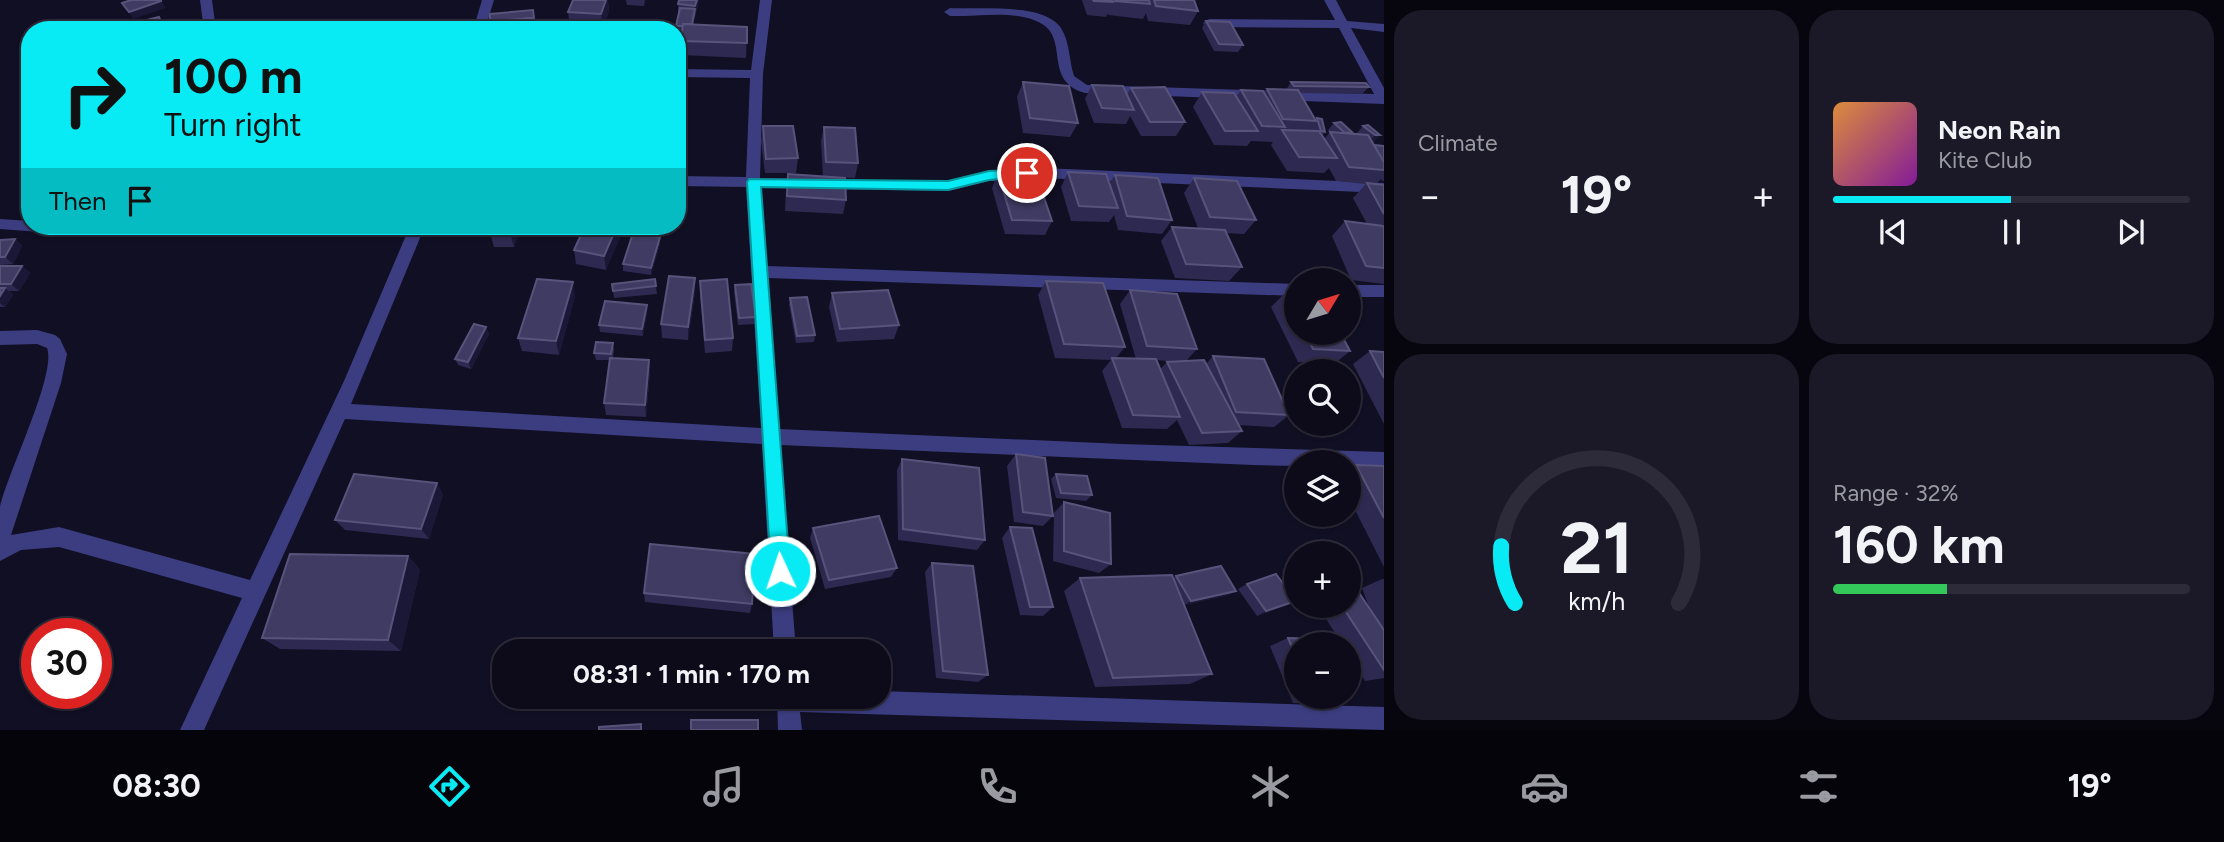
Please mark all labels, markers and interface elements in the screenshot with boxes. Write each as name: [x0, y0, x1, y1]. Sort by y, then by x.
text: 100 m: [164, 46, 303, 105]
icon: right: [49, 49, 140, 140]
text: Turn right: [164, 106, 302, 144]
text: Neon Rain: [1938, 114, 2061, 146]
text: Climate: [1418, 129, 1497, 157]
pin: [997, 143, 1057, 203]
text: Kite Club: [1938, 146, 2032, 174]
icon: arrive: [1008, 154, 1046, 192]
text: 19°: [1561, 164, 1632, 226]
text: −: [1418, 173, 1442, 219]
text: +: [1751, 173, 1775, 219]
icon: arrive: [121, 182, 159, 220]
text: Then: [49, 185, 107, 217]
icon: previous: [1874, 213, 1912, 251]
icon: pause: [1993, 213, 2031, 251]
icon: next: [2112, 213, 2150, 251]
north arrow: [1284, 268, 1362, 345]
map controls: [1284, 268, 1361, 709]
button: search: [1284, 359, 1361, 436]
button: layers: [1284, 450, 1361, 527]
text: Range · 32%: [1833, 479, 1959, 507]
text: 21: [1560, 504, 1633, 591]
text: 160 km: [1833, 514, 2005, 576]
position arrow: [743, 534, 817, 608]
button: +: [1284, 541, 1361, 618]
text: km/h: [1568, 586, 1625, 616]
speed limit sign: 30: [21, 618, 112, 709]
button: −: [1284, 632, 1361, 709]
text: 08:31 · 1 min · 170 m: [573, 658, 810, 690]
icon: directions: [425, 762, 474, 811]
icon: music: [699, 762, 748, 811]
icon: phone: [973, 762, 1022, 811]
icon: climate: [1246, 762, 1295, 811]
icon: car: [1520, 762, 1569, 811]
icon: filters: [1794, 762, 1843, 811]
text: 08:30: [112, 767, 201, 805]
text: 19°: [2067, 767, 2112, 805]

